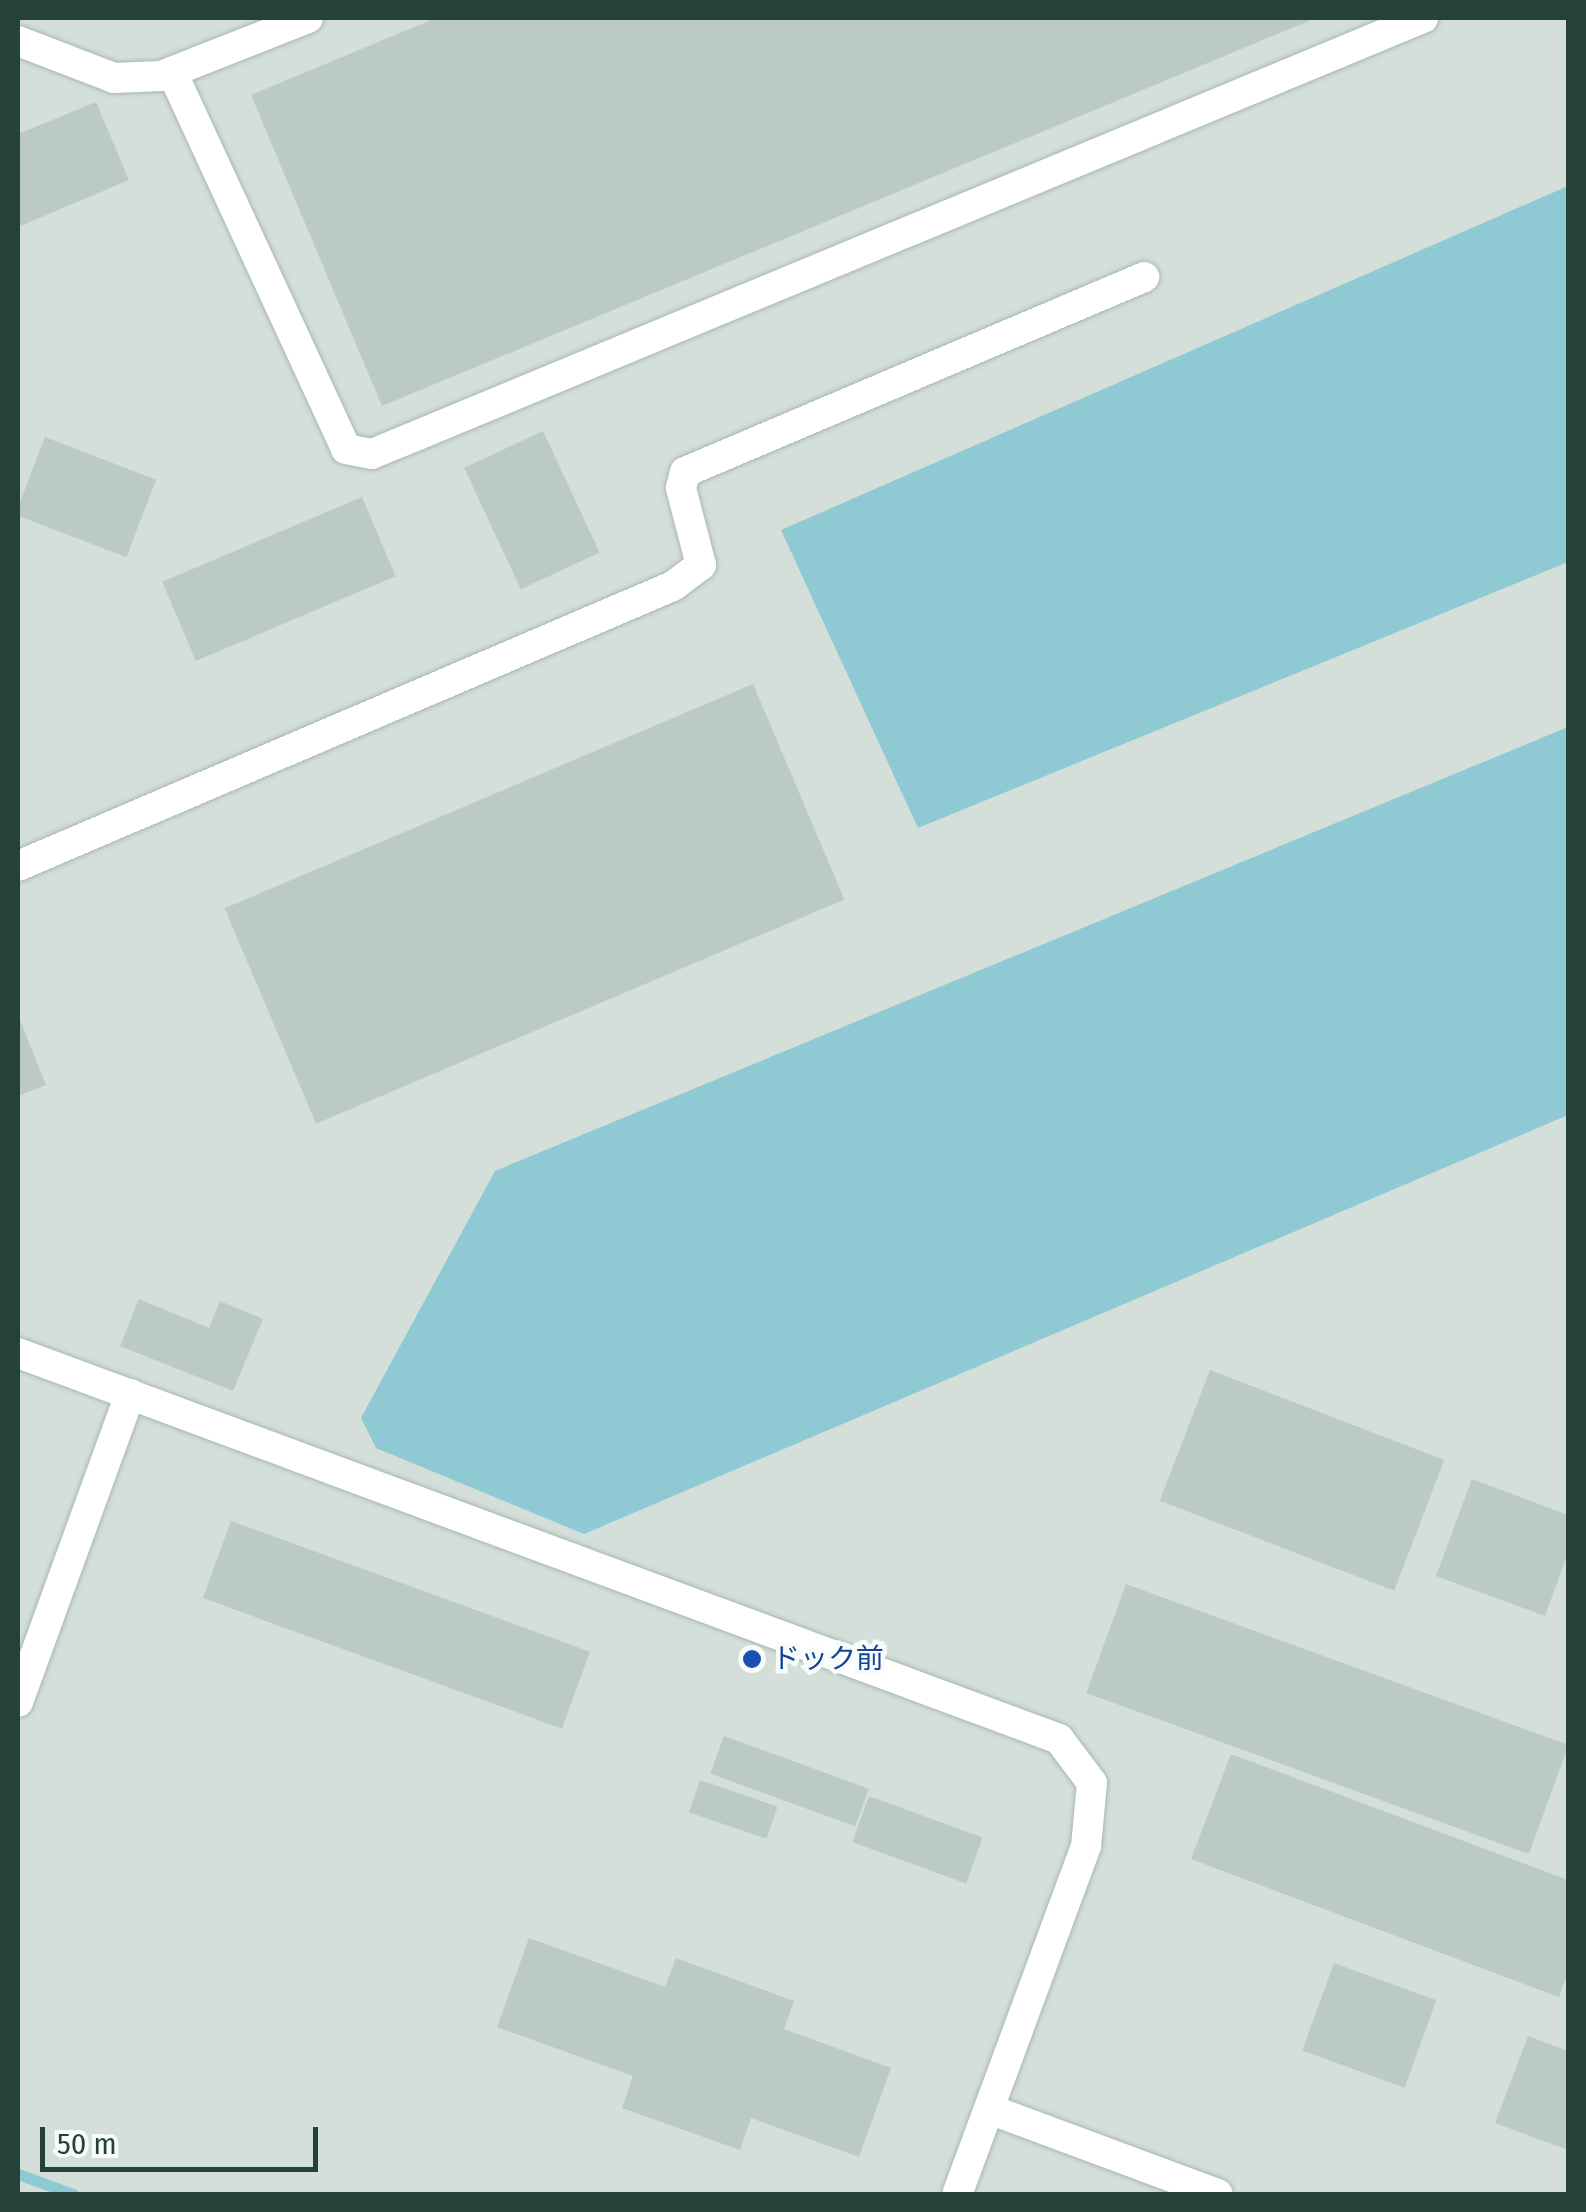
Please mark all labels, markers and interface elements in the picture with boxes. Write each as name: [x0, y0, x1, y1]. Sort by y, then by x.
place label: ドック前: [772, 1642, 884, 1676]
marker: ドック前: [741, 1648, 763, 1670]
scale bar: [45, 2107, 322, 2169]
text: 50 m: [57, 2126, 117, 2162]

